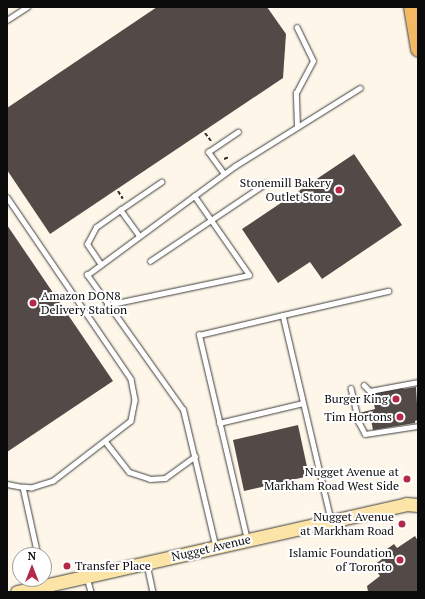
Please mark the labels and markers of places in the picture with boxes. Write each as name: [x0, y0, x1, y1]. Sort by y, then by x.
place label: Stonemill Bakery Outlet Store: [240, 176, 331, 204]
marker: Stonemill Bakery Outlet Store: [334, 185, 344, 195]
place label: Amazon DON8 Delivery Station: [41, 289, 127, 317]
marker: Amazon DON8 Delivery Station: [28, 298, 38, 308]
place label: Burger King: [324, 392, 388, 406]
marker: Burger King: [391, 394, 401, 404]
place label: Tim Hortons: [324, 410, 392, 424]
marker: Tim Hortons: [395, 412, 405, 422]
place label: Nugget Avenue at Markham Road West Side: [264, 465, 399, 493]
marker: Nugget Avenue at Markham Road West Side: [402, 474, 412, 484]
place label: Nugget Avenue at Markham Road: [300, 510, 394, 538]
marker: Nugget Avenue at Markham Road: [397, 519, 407, 529]
place label: Islamic Foundation of Toronto: [289, 546, 392, 574]
marker: Islamic Foundation of Toronto: [395, 555, 405, 565]
place label: Transfer Place: [75, 559, 151, 573]
marker: Transfer Place: [62, 561, 72, 571]

